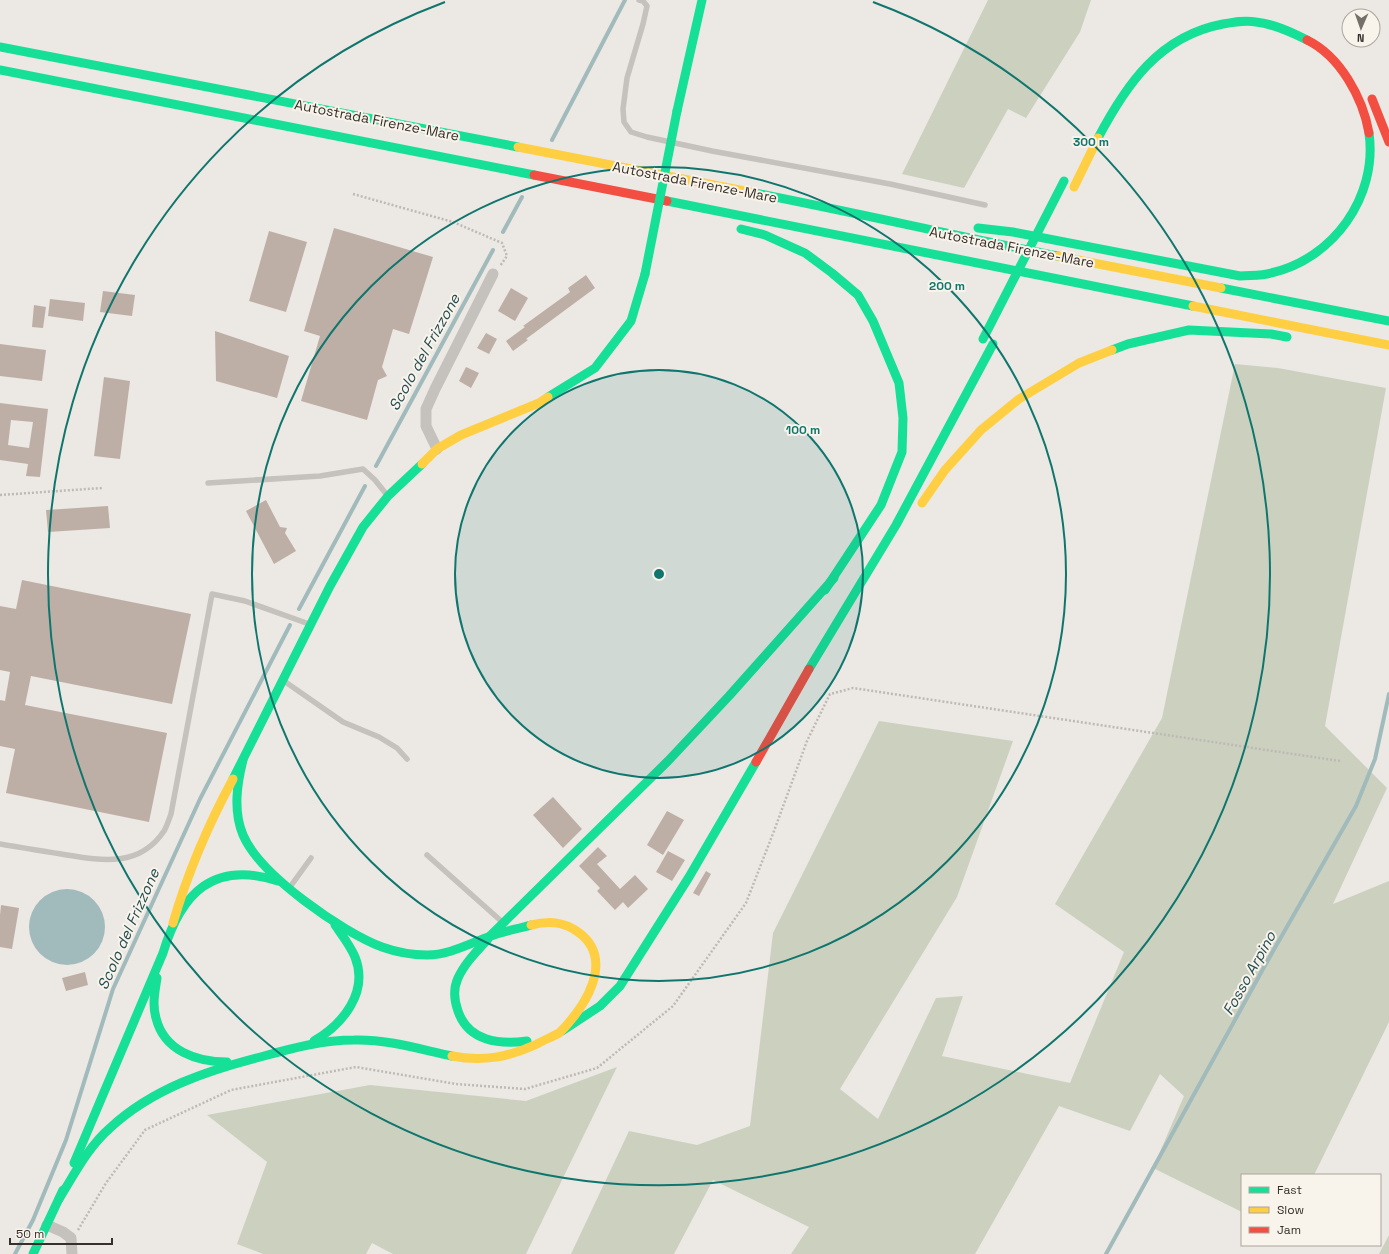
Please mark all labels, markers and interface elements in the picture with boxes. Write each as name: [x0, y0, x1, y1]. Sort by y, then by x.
north arrow: [1341, 8, 1381, 48]
text: N: [1357, 31, 1365, 45]
street label: Autostrada Firenze-Mare: [293, 95, 461, 145]
text: 300 m: [1073, 134, 1109, 150]
street label: Autostrada Firenze-Mare: [611, 157, 779, 207]
street label: Autostrada Firenze-Mare: [928, 222, 1096, 272]
text: 200 m: [929, 278, 965, 294]
water label: Scolo del Frizzone: [384, 289, 464, 414]
text: 100 m: [786, 422, 820, 438]
centre of rings: [652, 567, 666, 581]
water label: Scolo del Frizzone: [93, 865, 164, 992]
water label: Fosso Arpino: [1218, 927, 1280, 1018]
legend: [1241, 1174, 1381, 1246]
text: Fast: [1277, 1182, 1302, 1198]
text: Slow: [1277, 1202, 1304, 1218]
scale bar: [10, 1220, 112, 1246]
text: Jam: [1277, 1222, 1301, 1238]
text: 50 m: [16, 1226, 44, 1242]

